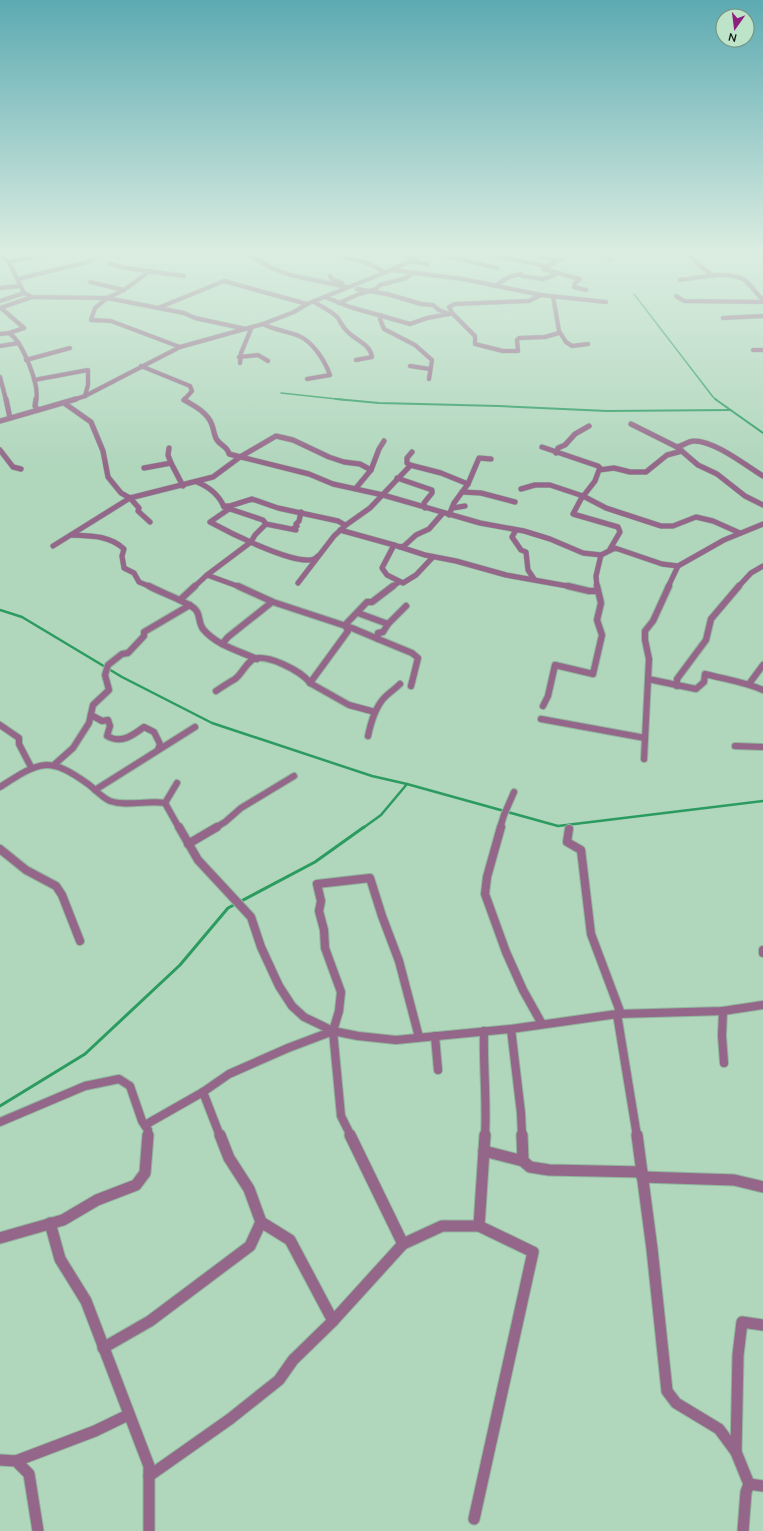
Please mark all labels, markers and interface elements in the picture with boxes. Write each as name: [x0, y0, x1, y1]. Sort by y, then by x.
north arrow: [715, 8, 755, 48]
text: N: [727, 30, 738, 46]

